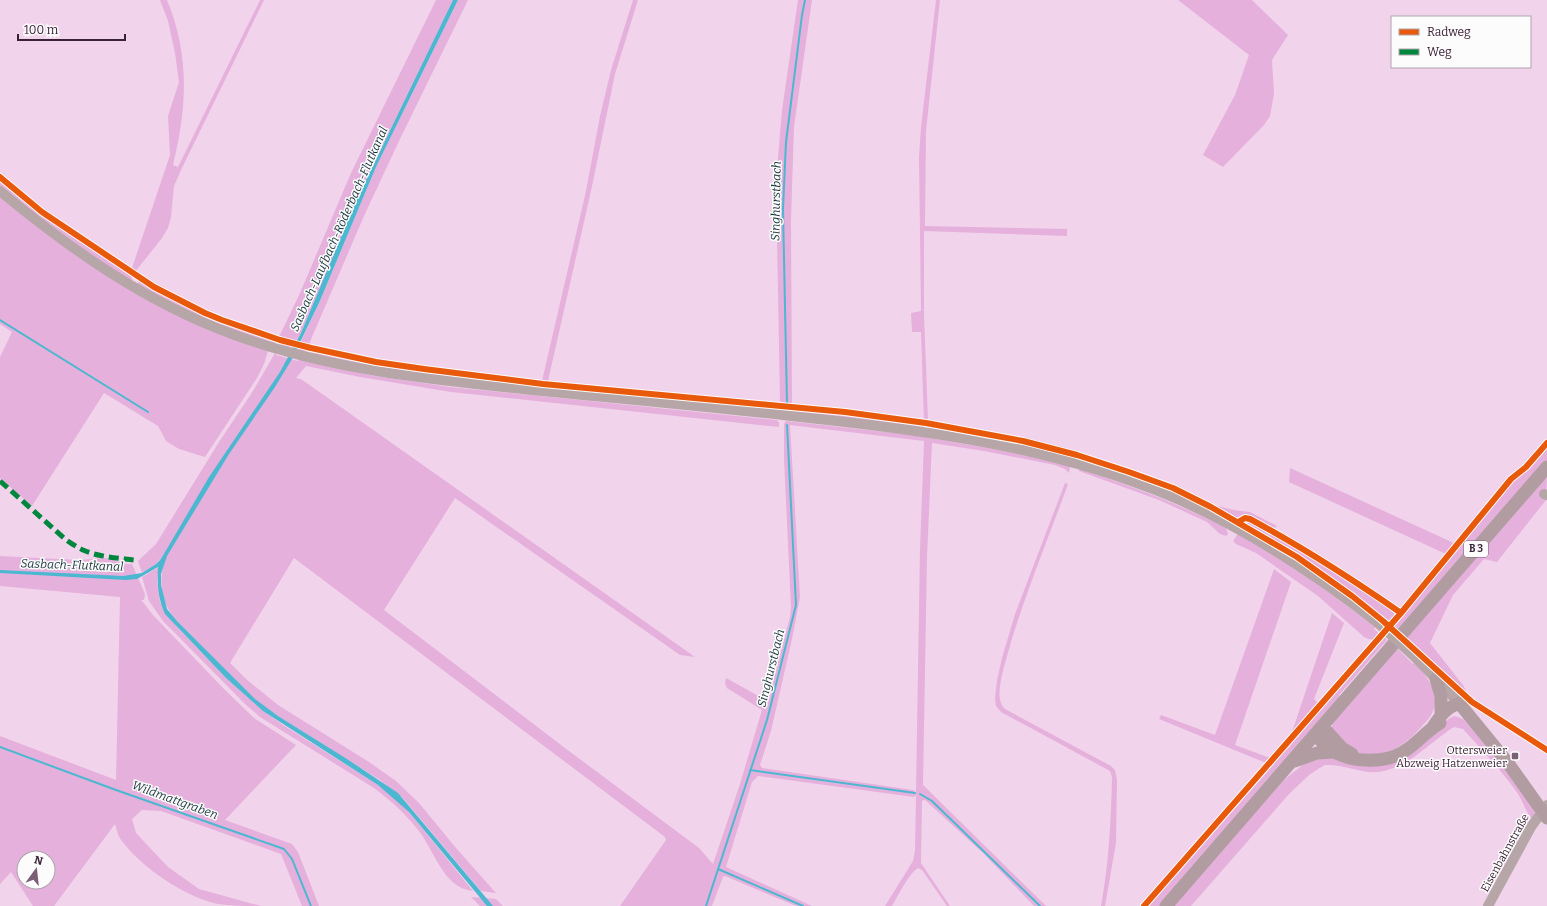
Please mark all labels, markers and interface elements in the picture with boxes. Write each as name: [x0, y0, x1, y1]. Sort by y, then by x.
scale bar: [18, 16, 125, 42]
legend: [1391, 16, 1531, 68]
text: 100 m: [24, 23, 59, 37]
text: Radweg: [1427, 25, 1471, 39]
text: Weg: [1427, 45, 1452, 59]
water label: Sasbach-Laufbach-Röderbach-Flutkanal: [287, 124, 391, 334]
water label: Singhurstbach: [768, 161, 784, 241]
road number: B 3: [1464, 541, 1488, 557]
water label: Sasbach-Flutkanal: [20, 556, 124, 574]
water label: Singhurstbach: [755, 628, 787, 708]
place label: Ottersweier Abzweig Hatzenweier: [1396, 744, 1507, 770]
marker: Ottersweier Abzweig Hatzenweier: [1510, 751, 1520, 761]
water label: Wildmattgraben: [130, 778, 220, 822]
street label: Eisenbahnstraße: [1478, 812, 1532, 894]
north arrow: [16, 850, 56, 890]
text: N: [33, 853, 45, 868]

